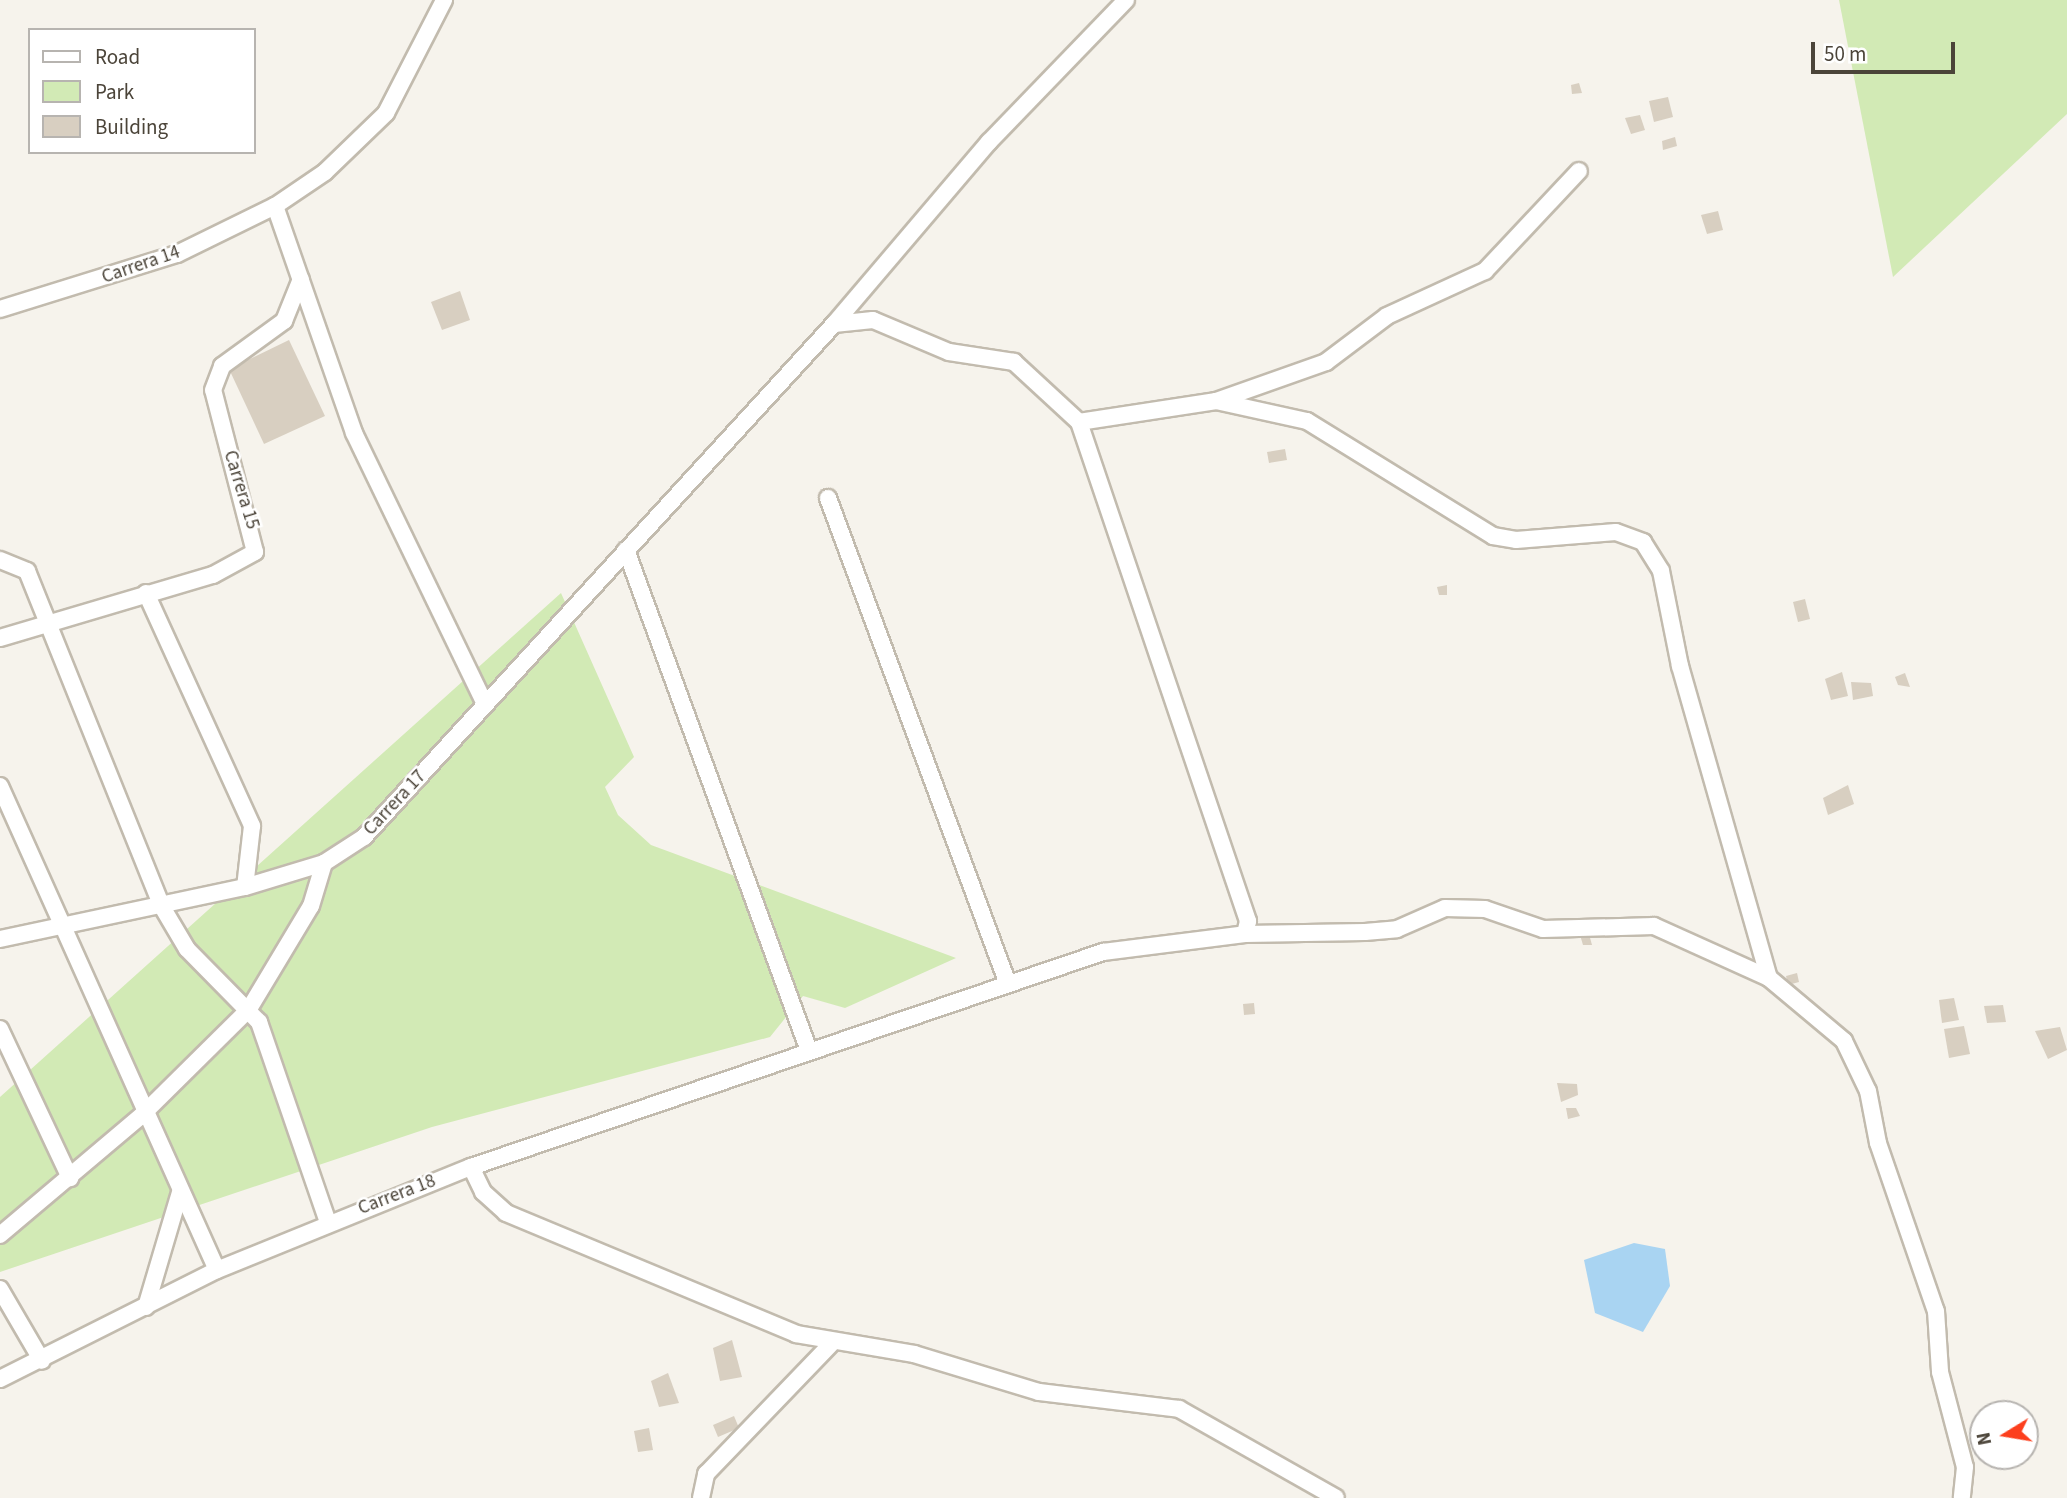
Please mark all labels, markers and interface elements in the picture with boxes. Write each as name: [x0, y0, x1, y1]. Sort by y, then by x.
legend: [28, 28, 256, 154]
scale bar: [1815, 28, 1958, 72]
text: 50 m: [1824, 39, 1866, 69]
text: Road: [95, 42, 140, 72]
text: Park: [95, 77, 134, 107]
text: Building: [95, 112, 168, 142]
street label: Carrera 14: [99, 241, 183, 289]
street label: Carrera 15: [218, 448, 264, 532]
street label: Carrera 17: [359, 766, 431, 840]
street label: Carrera 18: [355, 1170, 439, 1220]
north arrow: [1969, 1400, 2039, 1470]
text: N: [1970, 1430, 1999, 1448]

